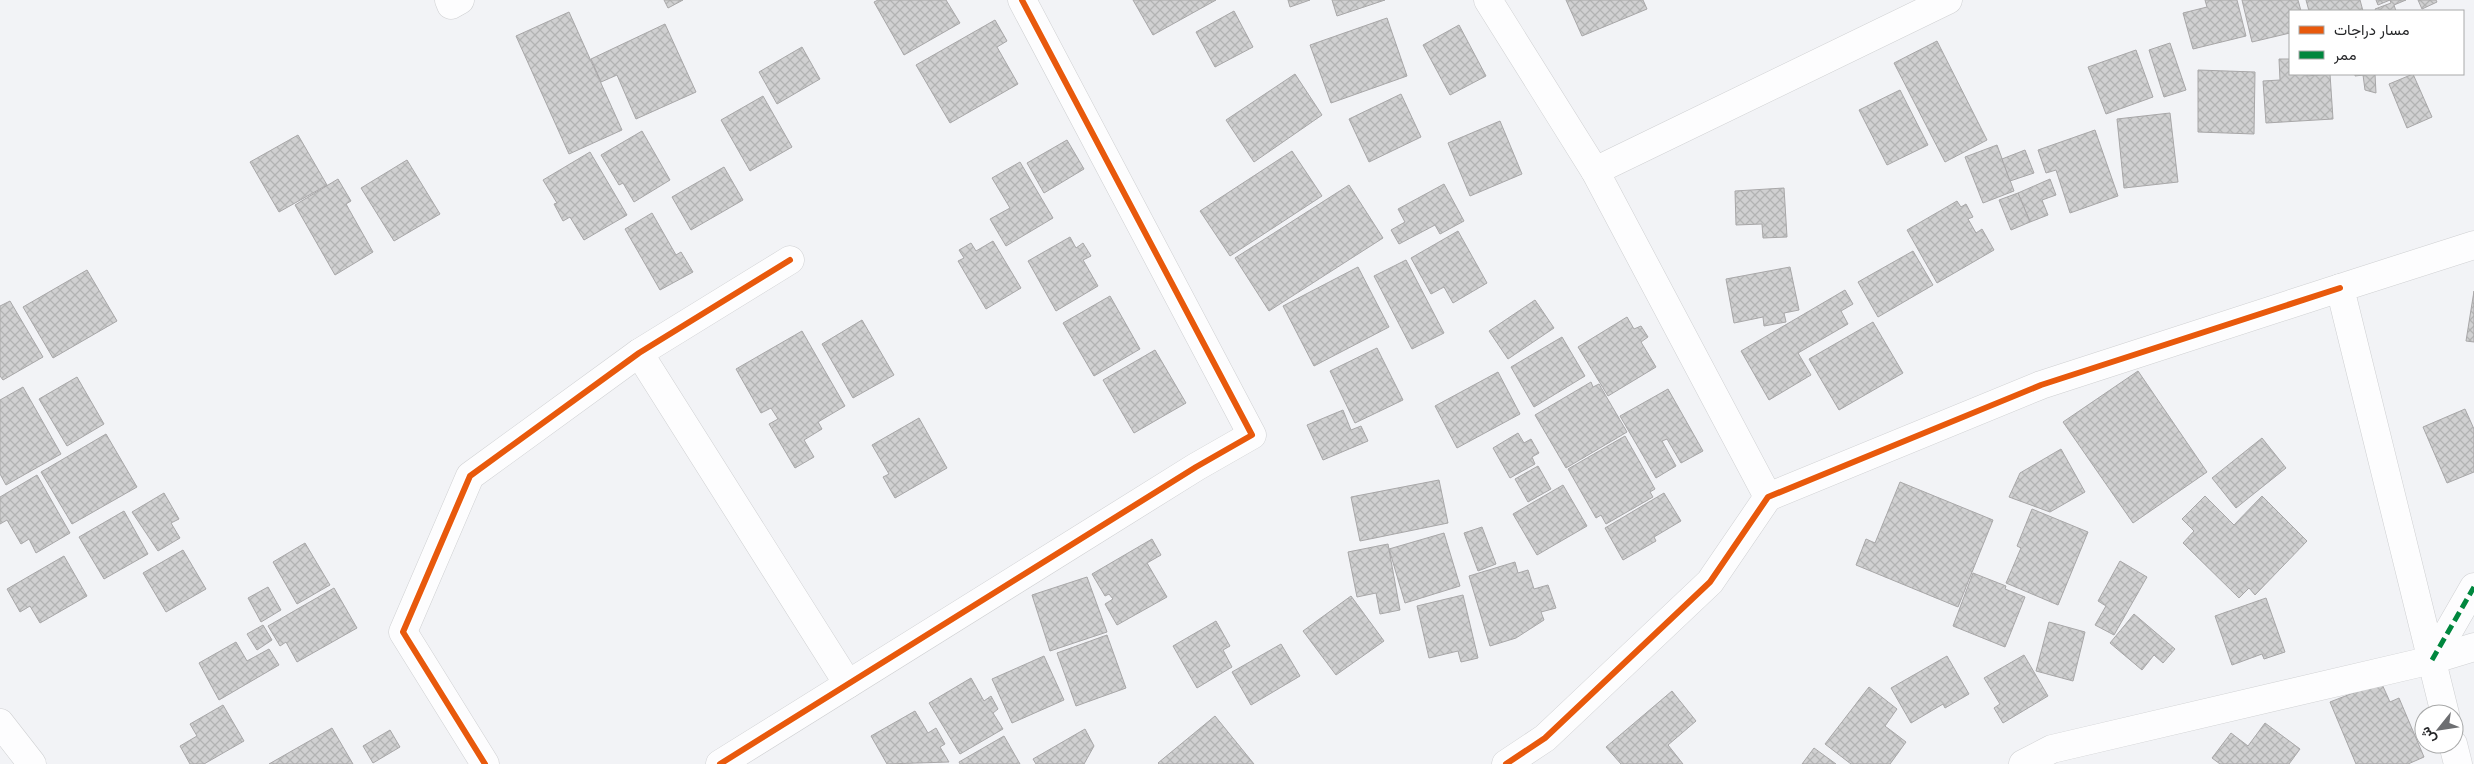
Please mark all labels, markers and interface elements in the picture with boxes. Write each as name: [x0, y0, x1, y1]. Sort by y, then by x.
legend: [2289, 10, 2464, 75]
text: مسار دراجات: [2334, 20, 2410, 39]
text: ممر: [2333, 45, 2356, 64]
north arrow: [2414, 704, 2464, 754]
text: ش: [2416, 724, 2440, 747]

